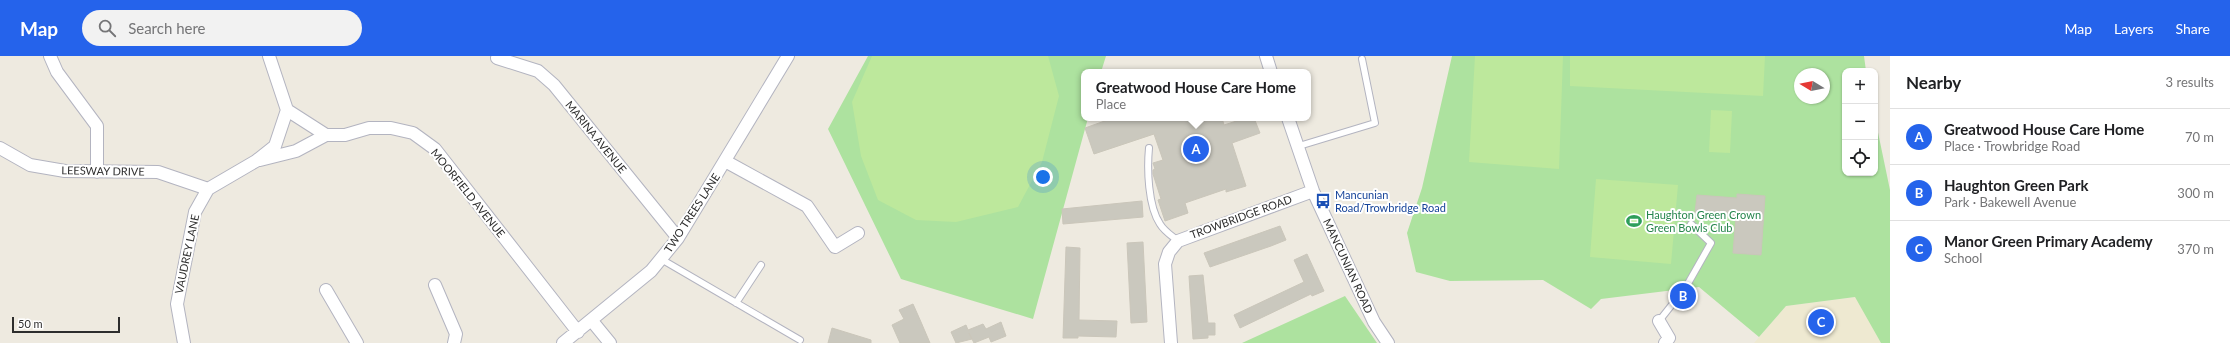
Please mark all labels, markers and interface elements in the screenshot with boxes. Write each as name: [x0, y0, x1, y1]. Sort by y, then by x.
search box: [82, 10, 362, 46]
text: Map: [20, 17, 58, 40]
icon: search: [96, 17, 118, 39]
text: Search here: [128, 19, 206, 37]
text: Map: [2064, 20, 2092, 37]
text: Layers: [2114, 20, 2154, 37]
text: Share: [2176, 20, 2210, 37]
north arrow: [1794, 68, 1830, 104]
map controls: [1842, 68, 1878, 176]
button: +: [1842, 68, 1878, 104]
popup: [1081, 69, 1311, 121]
text: Nearby: [1906, 72, 1961, 93]
text: 3 results: [2166, 74, 2214, 90]
text: Greatwood House Care Home: [1096, 78, 1296, 96]
text: Place: [1096, 96, 1126, 112]
street label: MARINA AVENUE: [563, 98, 629, 175]
button: −: [1842, 104, 1878, 140]
text: Greatwood House Care Home: [1944, 120, 2144, 138]
text: A: [1914, 129, 1924, 145]
text: 70 m: [2185, 129, 2214, 145]
pin: A: [1183, 134, 1209, 164]
text: Place · Trowbridge Road: [1944, 138, 2080, 154]
button: locate: [1842, 140, 1878, 176]
street label: MOORFIELD AVENUE: [429, 146, 508, 240]
street label: LEESWAY DRIVE: [61, 163, 145, 178]
your location: [1033, 167, 1053, 187]
street label: TWO TREES LANE: [661, 171, 722, 255]
text: Haughton Green Park: [1944, 176, 2089, 194]
text: B: [1915, 185, 1923, 201]
text: 300 m: [2177, 185, 2214, 201]
place label: Mancunian Road/Trowbridge Road: [1335, 188, 1446, 214]
street label: TROWBRIDGE ROAD: [1188, 192, 1293, 241]
bus stop icon: Mancunian Road/Trowbridge Road: [1314, 192, 1332, 210]
text: Park · Bakewell Avenue: [1944, 194, 2076, 210]
place label: Haughton Green Crown Green Bowls Club: [1646, 208, 1761, 234]
sports icon: Haughton Green Crown Green Bowls Club: [1625, 212, 1643, 230]
street label: VAUDREY LANE: [172, 213, 201, 295]
street label: MANCUNIAN ROAD: [1321, 216, 1376, 315]
text: Manor Green Primary Academy: [1944, 232, 2153, 250]
text: C: [1915, 241, 1923, 257]
text: 370 m: [2177, 241, 2214, 257]
text: School: [1944, 250, 1982, 266]
pin: B: [1670, 281, 1696, 311]
pin: C: [1808, 307, 1834, 337]
scale bar: [12, 315, 120, 334]
text: 50 m: [18, 317, 43, 330]

